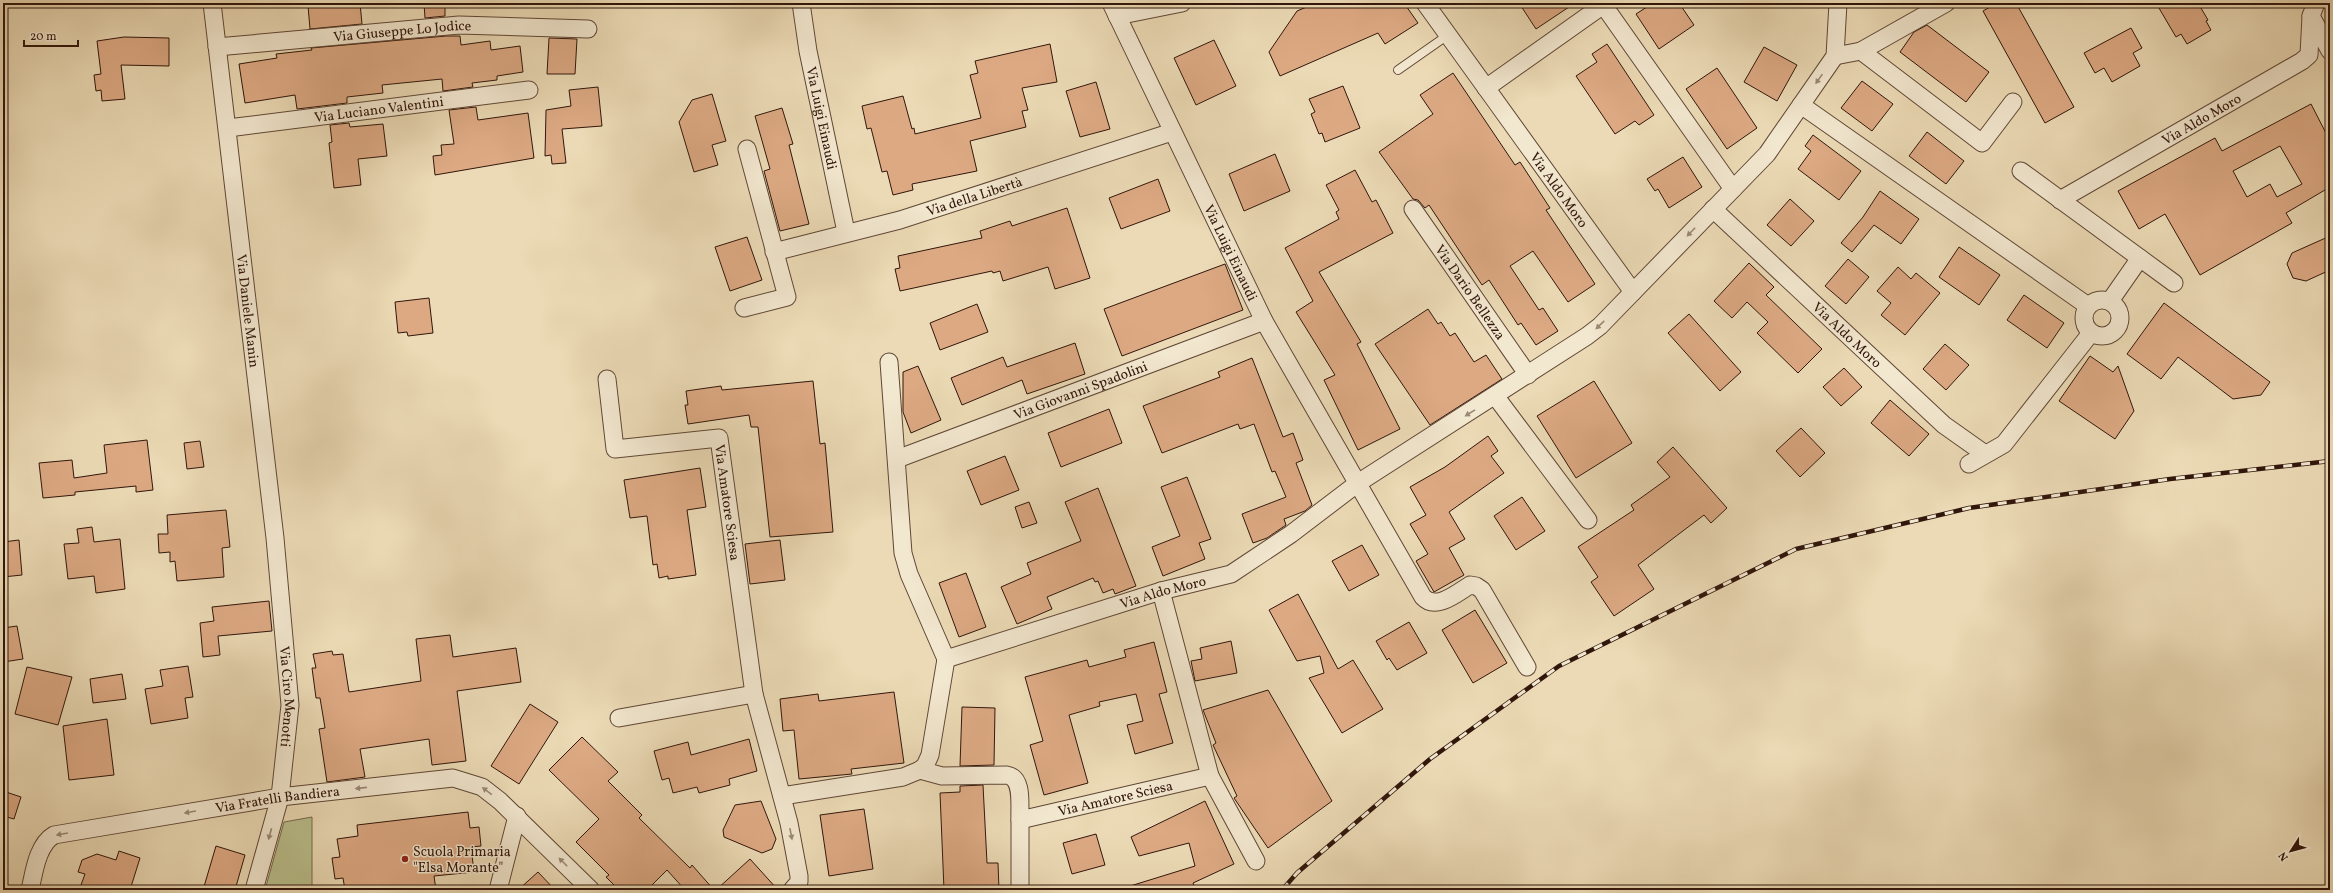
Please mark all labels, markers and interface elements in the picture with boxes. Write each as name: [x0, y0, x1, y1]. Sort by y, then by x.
street label: Via Giuseppe Lo Jodice: [332, 17, 472, 47]
scale bar: [24, 22, 78, 48]
text: 20 m: [30, 29, 57, 45]
street label: Via Luigi Einaudi: [801, 65, 841, 172]
one-way arrow: [1815, 74, 1823, 84]
street label: Via Aldo Moro: [2159, 90, 2245, 150]
street label: Via Luciano Valentini: [313, 93, 445, 128]
street label: Via Aldo Moro: [1525, 149, 1592, 232]
street label: Via della Libertà: [924, 173, 1025, 222]
street label: Via Luigi Einaudi: [1198, 202, 1261, 305]
one-way arrow: [1686, 227, 1696, 237]
street label: Via Dario Bellezza: [1430, 241, 1509, 344]
street label: Via Daniele Manin: [231, 253, 263, 369]
street label: Via Aldo Moro: [1807, 299, 1885, 373]
one-way arrow: [1596, 320, 1605, 329]
street label: Via Giovanni Spadolini: [1011, 358, 1151, 425]
one-way arrow: [1464, 410, 1476, 417]
street label: Via Amatore Sciesa: [709, 443, 744, 562]
street label: Via Aldo Moro: [1118, 572, 1208, 614]
street label: Via Ciro Menotti: [274, 645, 299, 748]
street label: Via Amatore Sciesa: [1056, 777, 1175, 822]
street label: Via Fratelli Bandiera: [214, 783, 341, 819]
one-way arrow: [355, 785, 367, 791]
one-way arrow: [482, 787, 492, 795]
one-way arrow: [184, 809, 196, 815]
one-way arrow: [788, 827, 794, 840]
one-way arrow: [267, 829, 273, 841]
one-way arrow: [56, 831, 68, 837]
north arrow: [2271, 831, 2311, 871]
place label: Scuola Primaria "Elsa Morante": [413, 843, 511, 878]
text: N: [2276, 848, 2293, 864]
marker: Scuola Primaria "Elsa Morante": [400, 854, 410, 864]
one-way arrow: [558, 857, 568, 867]

